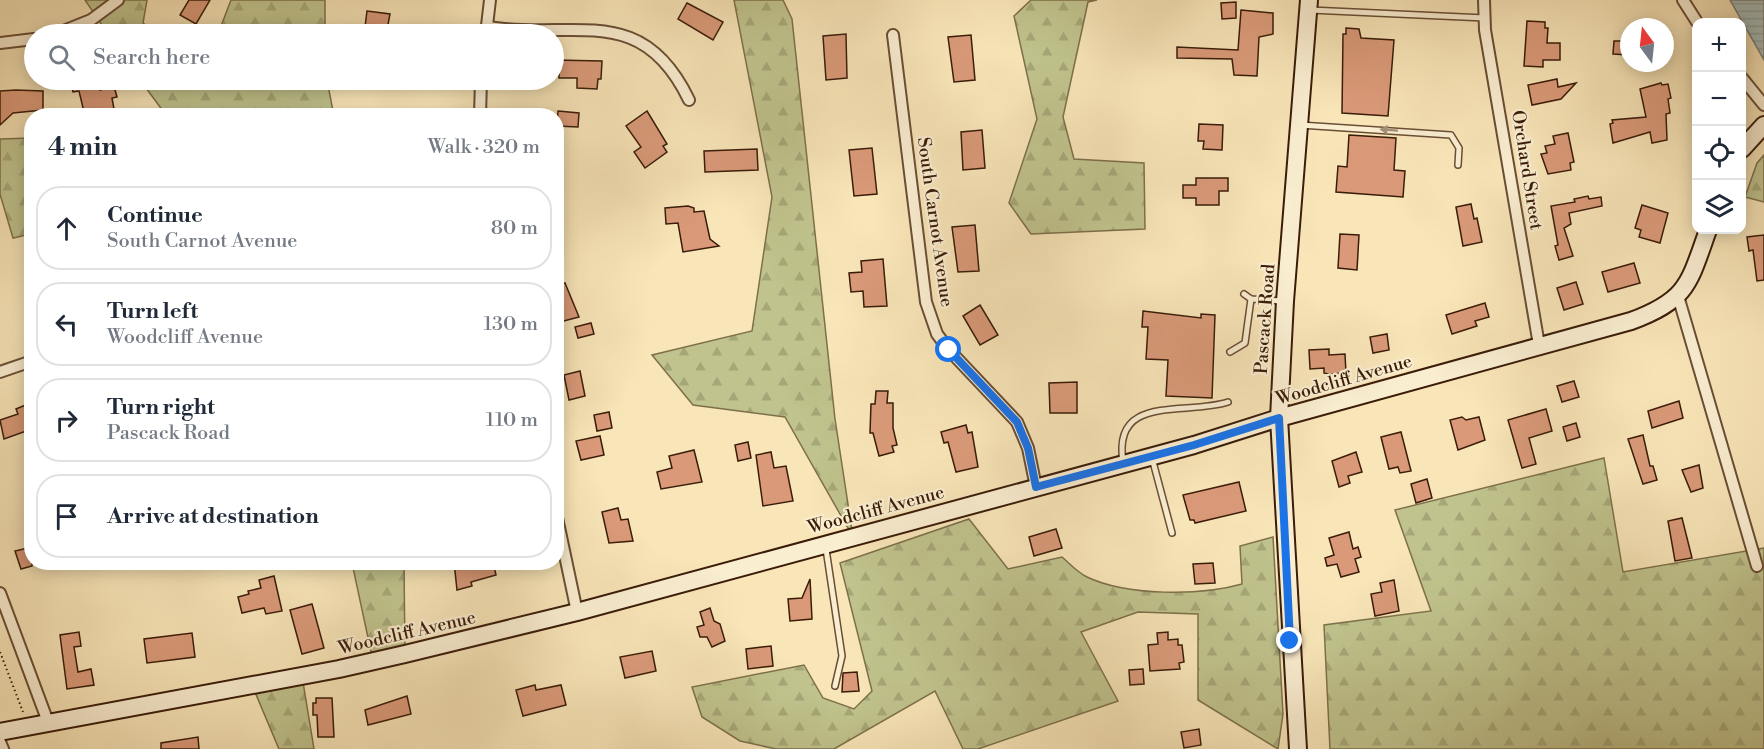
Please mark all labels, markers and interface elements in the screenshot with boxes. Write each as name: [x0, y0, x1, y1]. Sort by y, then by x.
north arrow: [1620, 18, 1674, 72]
map controls: [1692, 18, 1746, 234]
button: +: [1692, 18, 1746, 72]
search box: [24, 24, 564, 90]
icon: search: [45, 41, 78, 74]
text: Search here: [93, 44, 210, 71]
button: −: [1692, 72, 1746, 126]
street label: Orchard Street: [1506, 109, 1548, 232]
one-way arrow: [1379, 126, 1398, 135]
button: locate: [1692, 126, 1746, 180]
text: 4 min: [48, 131, 118, 163]
text: Walk · 320 m: [428, 135, 540, 160]
street label: South Carnot Avenue: [912, 136, 958, 308]
button: layers: [1692, 180, 1746, 234]
text: Continue: [107, 202, 203, 229]
icon: ahead: [50, 212, 83, 245]
text: 80 m: [491, 216, 538, 241]
text: South Carnot Avenue: [107, 229, 297, 254]
street label: Pascack Road: [1250, 262, 1280, 375]
text: Turn left: [107, 298, 198, 325]
icon: left: [50, 308, 83, 341]
text: 130 m: [483, 312, 538, 337]
text: Woodcliff Avenue: [107, 325, 263, 350]
route start: [935, 336, 961, 362]
street label: Woodcliff Avenue: [1272, 350, 1415, 411]
text: Turn right: [107, 394, 215, 421]
icon: right: [50, 404, 83, 437]
text: 110 m: [486, 408, 538, 433]
text: Pascack Road: [107, 421, 230, 446]
street label: Woodcliff Avenue: [804, 481, 947, 540]
icon: arrive: [50, 500, 83, 533]
text: Arrive at destination: [107, 503, 319, 530]
street label: Woodcliff Avenue: [335, 606, 478, 660]
route end: [1276, 627, 1302, 653]

